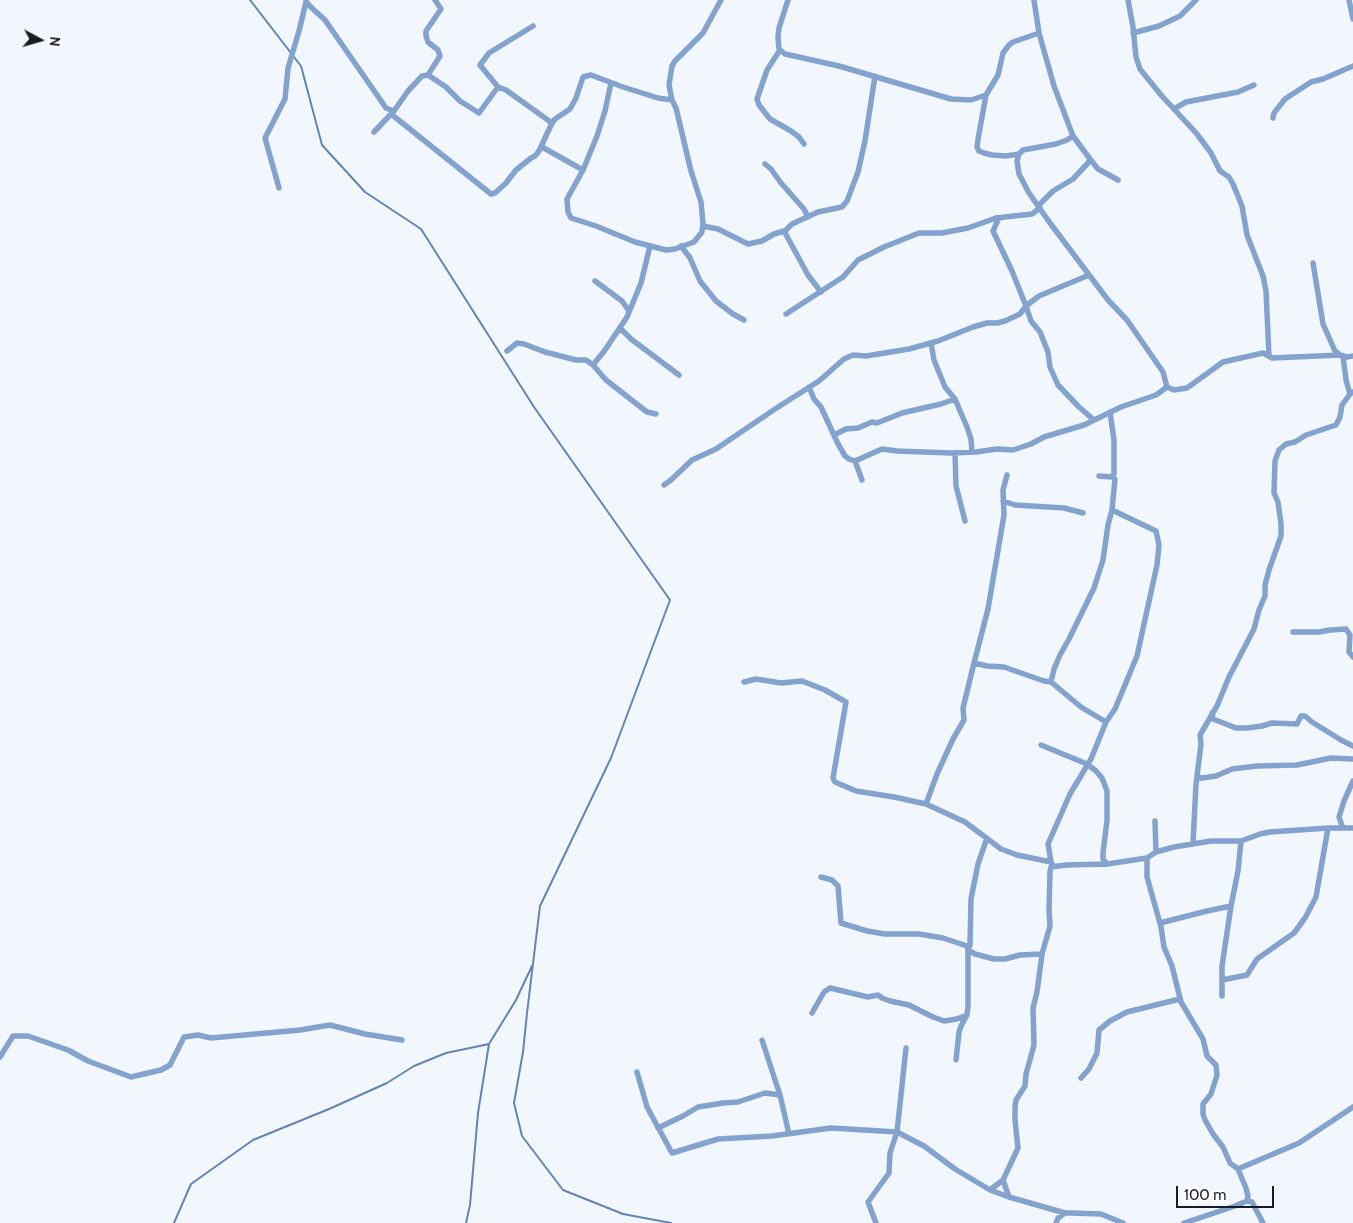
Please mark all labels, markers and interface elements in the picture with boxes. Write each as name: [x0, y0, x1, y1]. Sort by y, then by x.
north arrow: [15, 15, 65, 65]
text: N: [45, 36, 64, 47]
scale bar: [1178, 1176, 1276, 1208]
text: 100 m: [1184, 1186, 1226, 1204]

